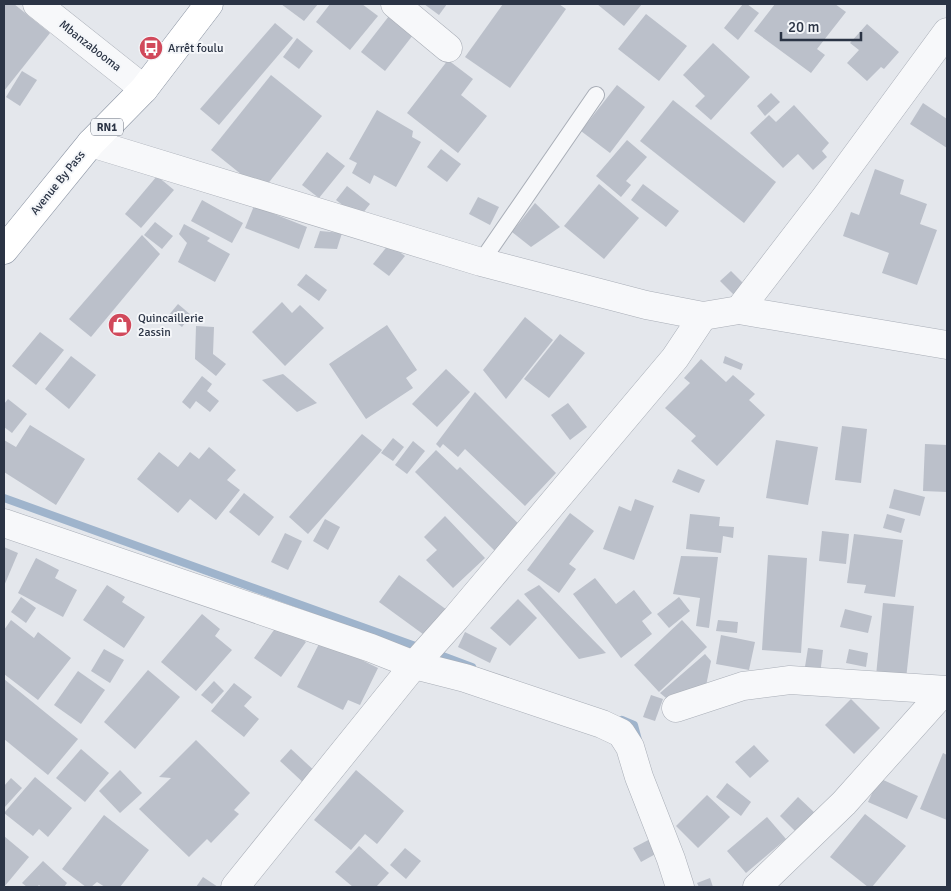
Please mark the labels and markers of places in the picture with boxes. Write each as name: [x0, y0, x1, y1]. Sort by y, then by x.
bus stop icon: Arrêt foulu: [138, 35, 164, 61]
place label: Arrêt foulu: [168, 41, 223, 56]
place label: Quincaillerie 2assin: [138, 311, 204, 340]
shop icon: Quincaillerie 2assin: [107, 312, 133, 338]

